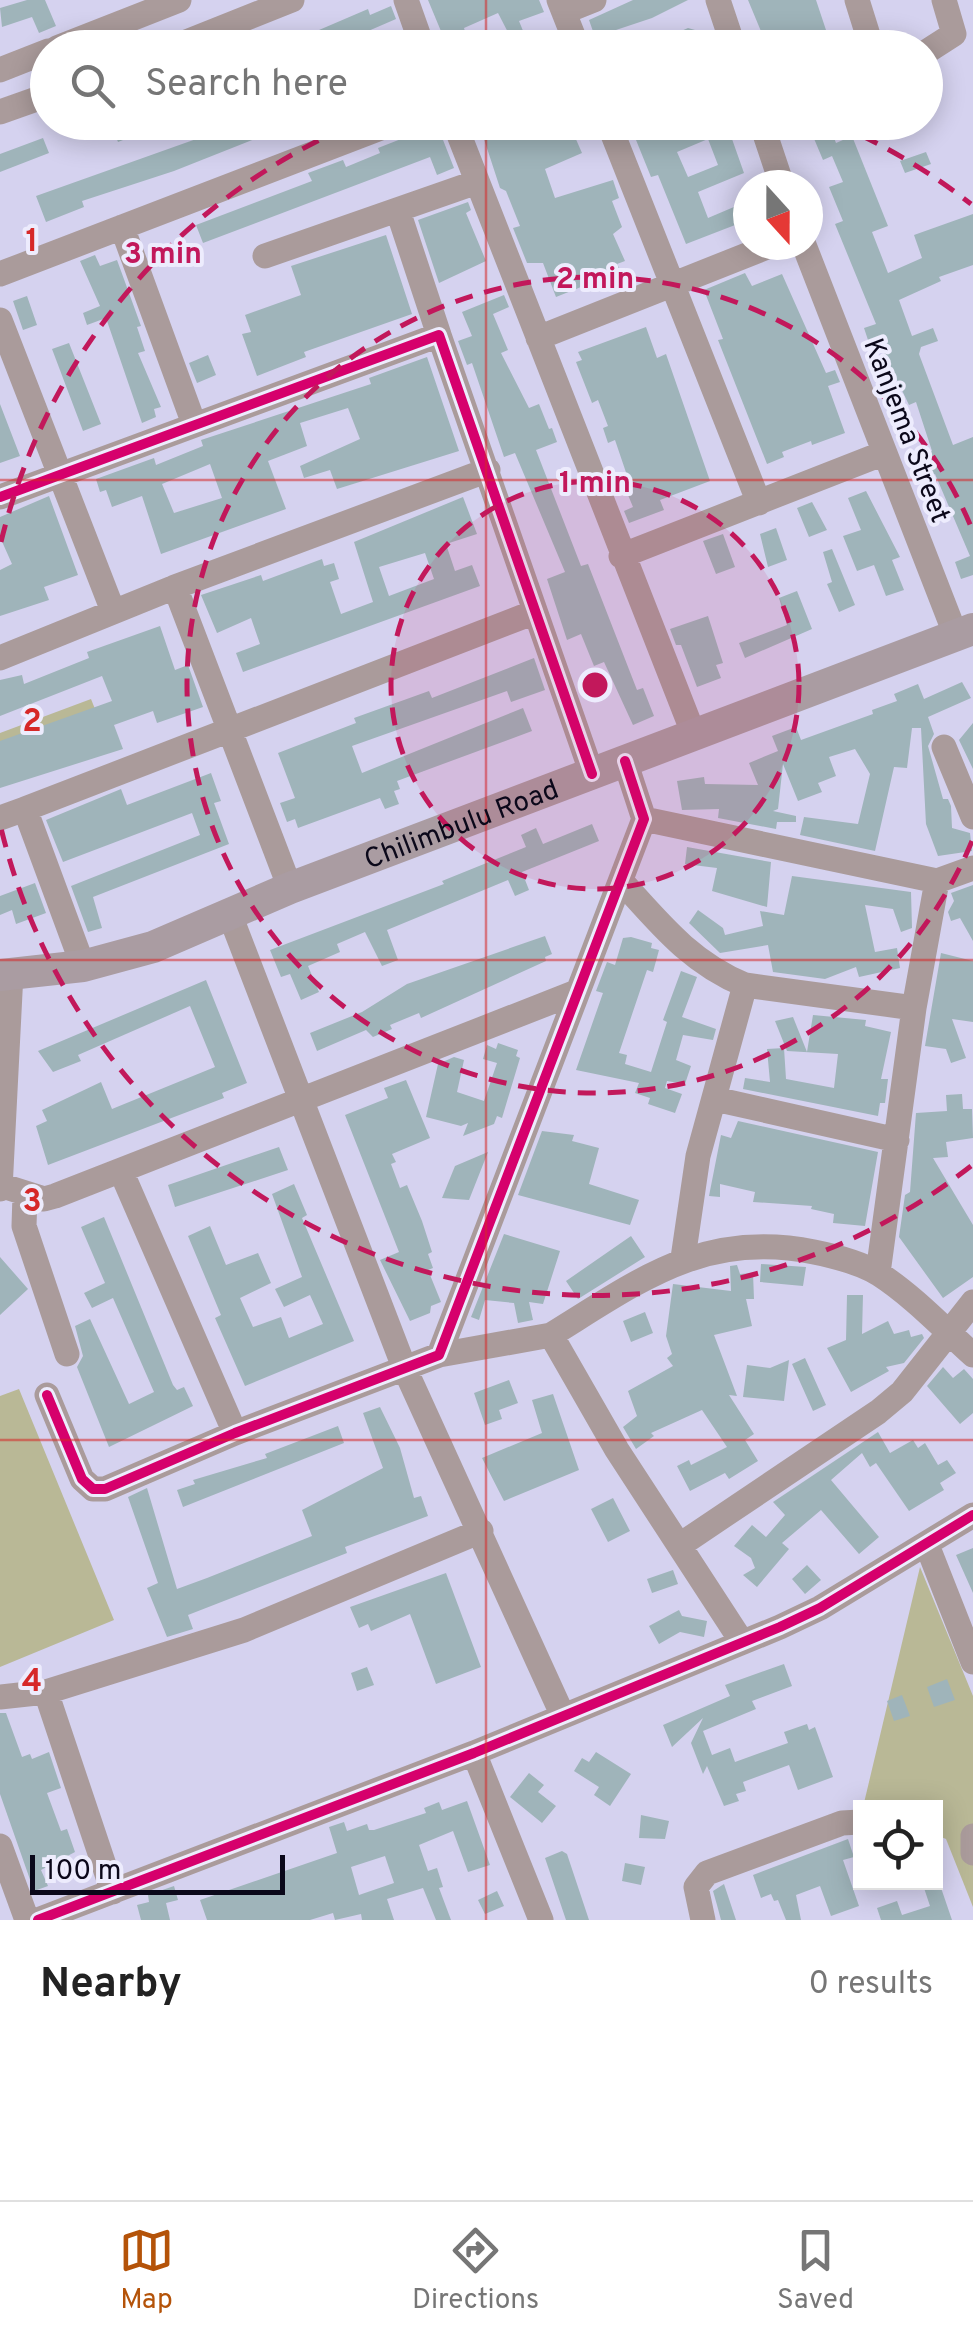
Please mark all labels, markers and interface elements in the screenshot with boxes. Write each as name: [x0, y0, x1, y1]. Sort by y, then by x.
search box: [30, 30, 943, 140]
icon: search: [65, 58, 120, 113]
text: Search here: [145, 61, 348, 110]
north arrow: [733, 170, 823, 260]
text: 1: [26, 223, 38, 263]
text: 3 min: [124, 237, 202, 274]
text: 2 min: [556, 262, 634, 299]
street label: Kanjema Street: [854, 334, 957, 528]
text: 1 min: [559, 466, 631, 503]
centre of rings: [577, 667, 613, 703]
text: 2: [22, 703, 42, 743]
street label: Chilimbulu Road: [360, 773, 564, 879]
text: 3: [22, 1183, 42, 1223]
text: 4: [22, 1663, 42, 1703]
map controls: [853, 1800, 943, 1890]
button: locate: [853, 1800, 943, 1890]
scale bar: [30, 1850, 285, 1894]
text: 100 m: [45, 1854, 121, 1890]
text: Nearby: [40, 1959, 182, 2012]
text: 0 results: [808, 1965, 933, 2005]
tab: Map: [119, 2223, 174, 2319]
tab: Directions: [412, 2223, 539, 2319]
tab: Saved: [777, 2223, 854, 2319]

